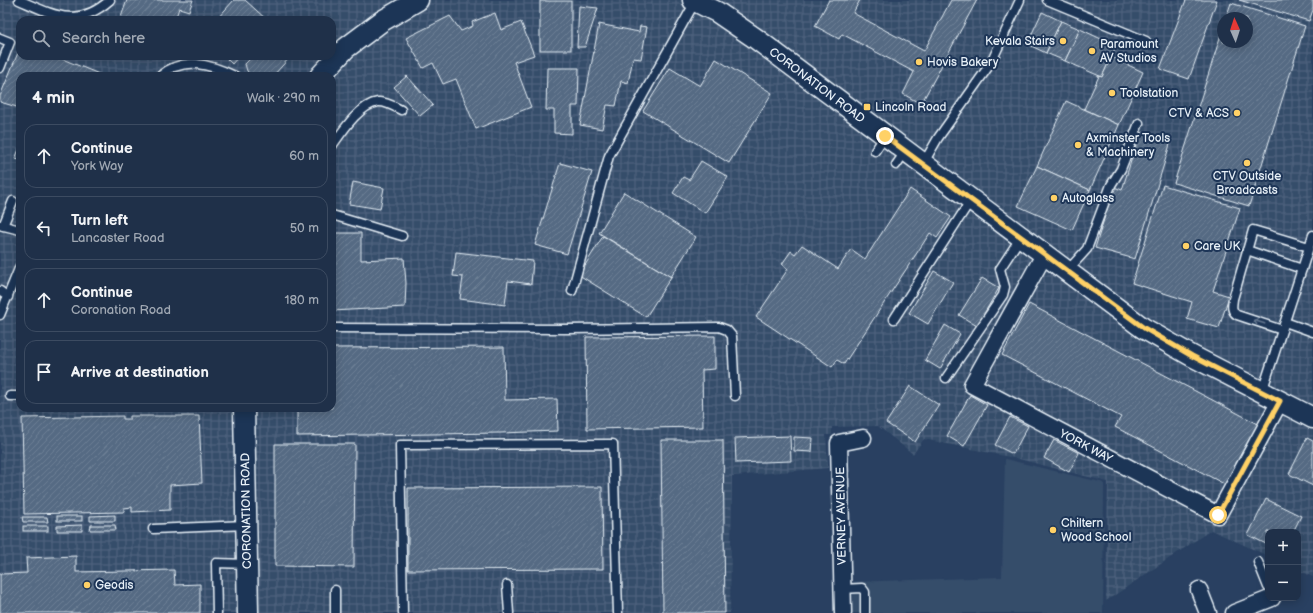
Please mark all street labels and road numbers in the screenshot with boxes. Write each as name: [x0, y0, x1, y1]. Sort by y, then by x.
street label: CORONATION ROAD: [766, 44, 868, 127]
street label: YORK WAY: [1056, 426, 1116, 467]
street label: CORONATION ROAD: [238, 453, 255, 569]
street label: VERNEY AVENUE: [833, 467, 850, 565]

